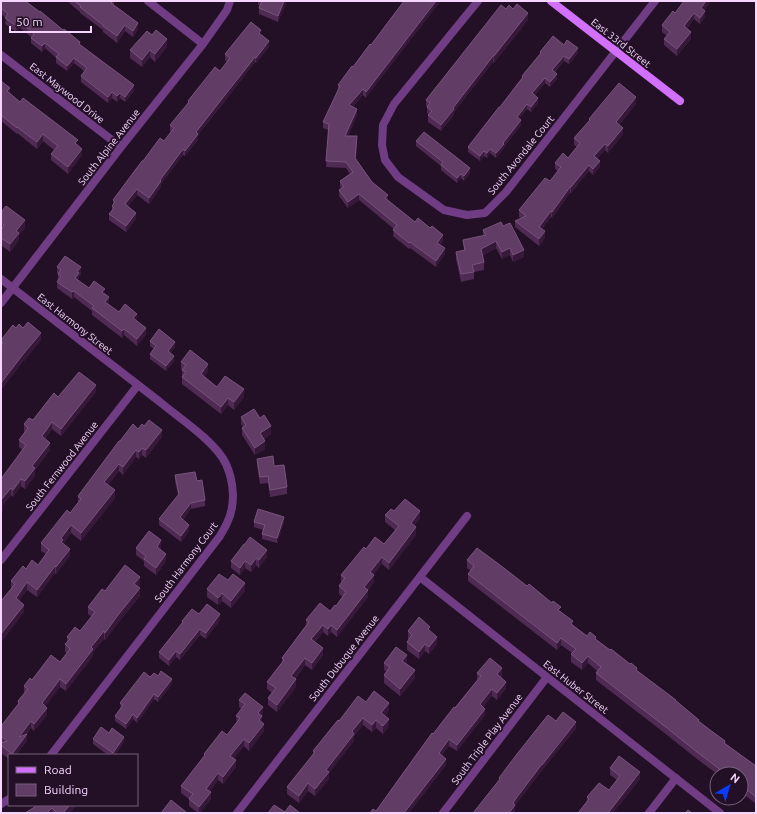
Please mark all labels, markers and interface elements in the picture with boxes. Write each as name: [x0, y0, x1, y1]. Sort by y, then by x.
scale bar: [10, 8, 91, 34]
text: 50 m: [16, 15, 43, 28]
street label: East 33rd Street: [589, 16, 653, 70]
street label: East Maywood Drive: [28, 61, 106, 125]
street label: South Alpine Avenue: [76, 107, 142, 187]
street label: South Avondale Court: [486, 113, 556, 197]
street label: East Harmony Street: [35, 291, 115, 357]
street label: South Fernwood Avenue: [24, 419, 100, 513]
street label: South Harmony Court: [152, 520, 220, 604]
street label: South Dubuque Avenue: [307, 613, 381, 703]
street label: East Huber Street: [541, 658, 611, 716]
street label: South Triple Play Avenue: [449, 691, 525, 787]
legend: [8, 754, 138, 806]
text: Road: [44, 763, 72, 776]
north arrow: [709, 766, 749, 806]
text: N: [728, 771, 742, 785]
text: Building: [44, 783, 88, 796]

